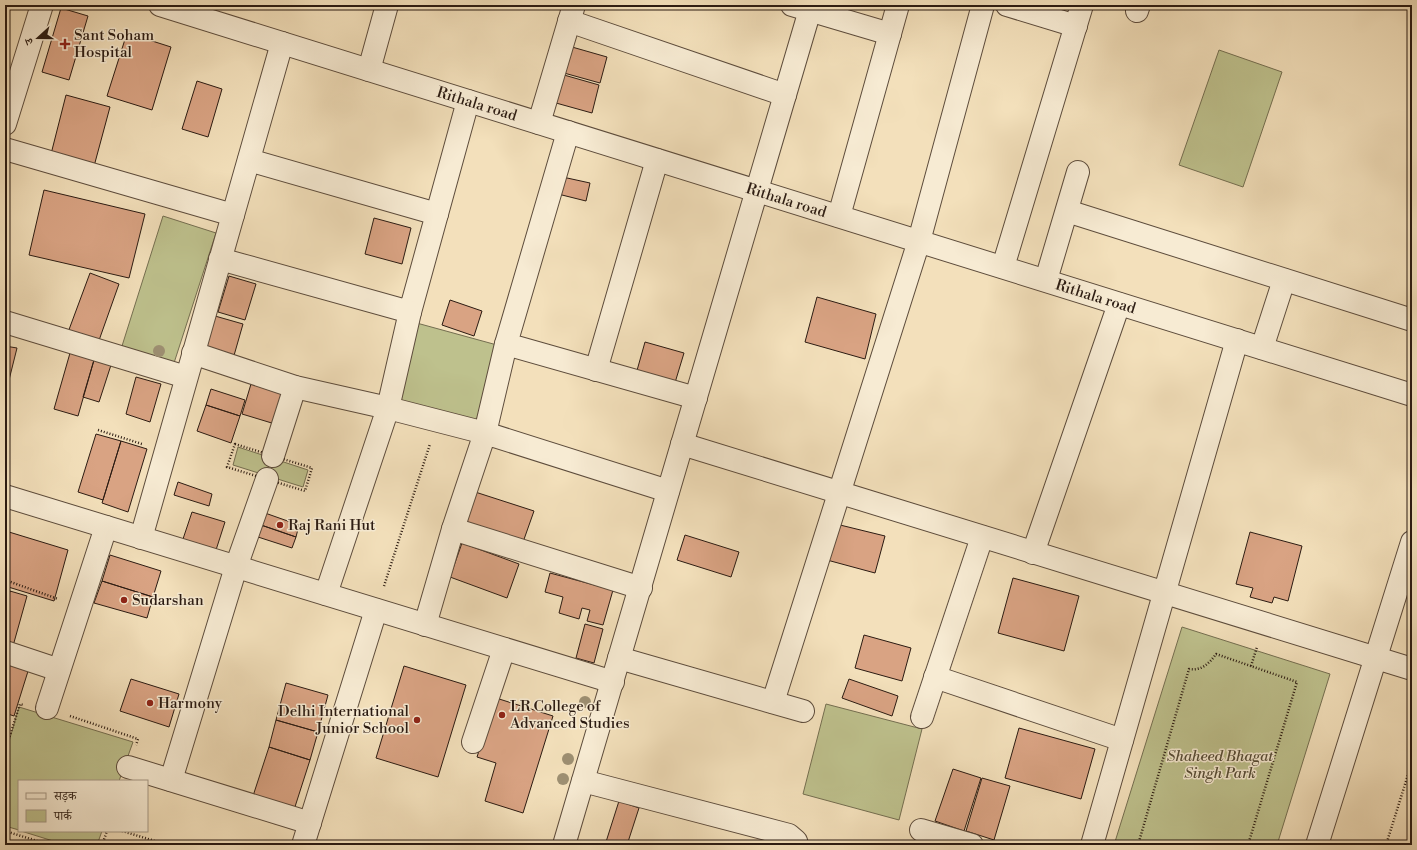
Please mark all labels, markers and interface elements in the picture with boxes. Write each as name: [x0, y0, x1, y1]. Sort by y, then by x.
north arrow: [18, 18, 58, 58]
place label: Sant Soham Hospital: [74, 26, 154, 62]
text: उ: [22, 35, 37, 47]
marker: Sant Soham Hospital: [59, 38, 71, 50]
street label: Rithala road: [434, 82, 520, 125]
street label: Rithala road: [744, 179, 829, 222]
street label: Rithala road: [1053, 275, 1139, 318]
place label: Raj Rani Hut: [288, 516, 376, 535]
marker: Raj Rani Hut: [275, 520, 285, 530]
place label: Sudarshan: [132, 591, 204, 610]
marker: Sudarshan: [119, 595, 129, 605]
place label: Harmony: [158, 694, 223, 713]
place label: LR College of Advanced Studies: [509, 697, 630, 733]
marker: Harmony: [145, 698, 155, 708]
place label: Delhi International Junior School: [278, 702, 410, 738]
marker: LR College of Advanced Studies: [497, 710, 507, 720]
marker: Delhi International Junior School: [412, 715, 422, 725]
park label: Shaheed Bhagat Singh Park: [1167, 747, 1274, 783]
legend: [18, 780, 148, 832]
text: सड़क: [53, 789, 78, 804]
text: पार्क: [53, 809, 73, 824]

